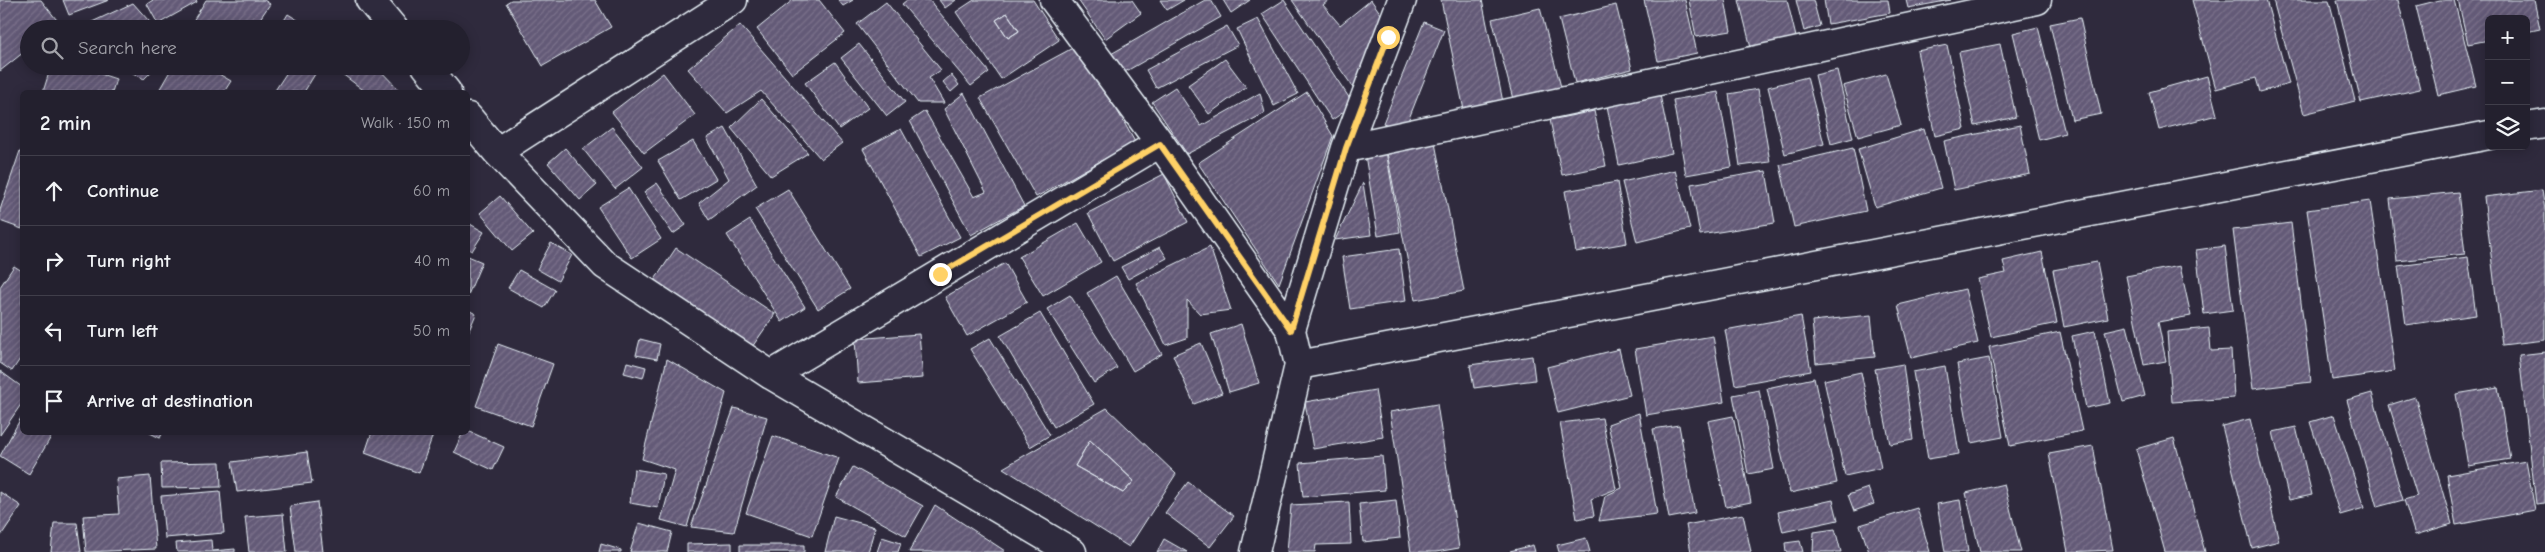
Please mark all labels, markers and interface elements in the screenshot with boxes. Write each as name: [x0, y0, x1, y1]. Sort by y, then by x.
map controls: [2485, 15, 2530, 150]
button: +: [2485, 15, 2530, 60]
search box: [20, 20, 470, 75]
route start: [1377, 26, 1400, 49]
icon: search: [38, 34, 66, 62]
text: Search here: [78, 37, 177, 59]
button: −: [2485, 60, 2530, 105]
button: layers: [2485, 105, 2530, 150]
text: 2 min: [40, 111, 91, 135]
text: Walk · 150 m: [361, 114, 450, 132]
icon: ahead: [40, 177, 68, 205]
text: Continue: [87, 180, 159, 202]
text: 60 m: [413, 182, 450, 200]
icon: right: [40, 247, 68, 275]
text: Turn right: [87, 250, 171, 272]
text: 40 m: [414, 252, 450, 270]
route end: [929, 263, 952, 286]
icon: left: [40, 317, 68, 345]
text: Turn left: [87, 320, 158, 342]
text: 50 m: [413, 322, 450, 340]
icon: arrive: [40, 387, 68, 415]
text: Arrive at destination: [87, 390, 253, 412]

